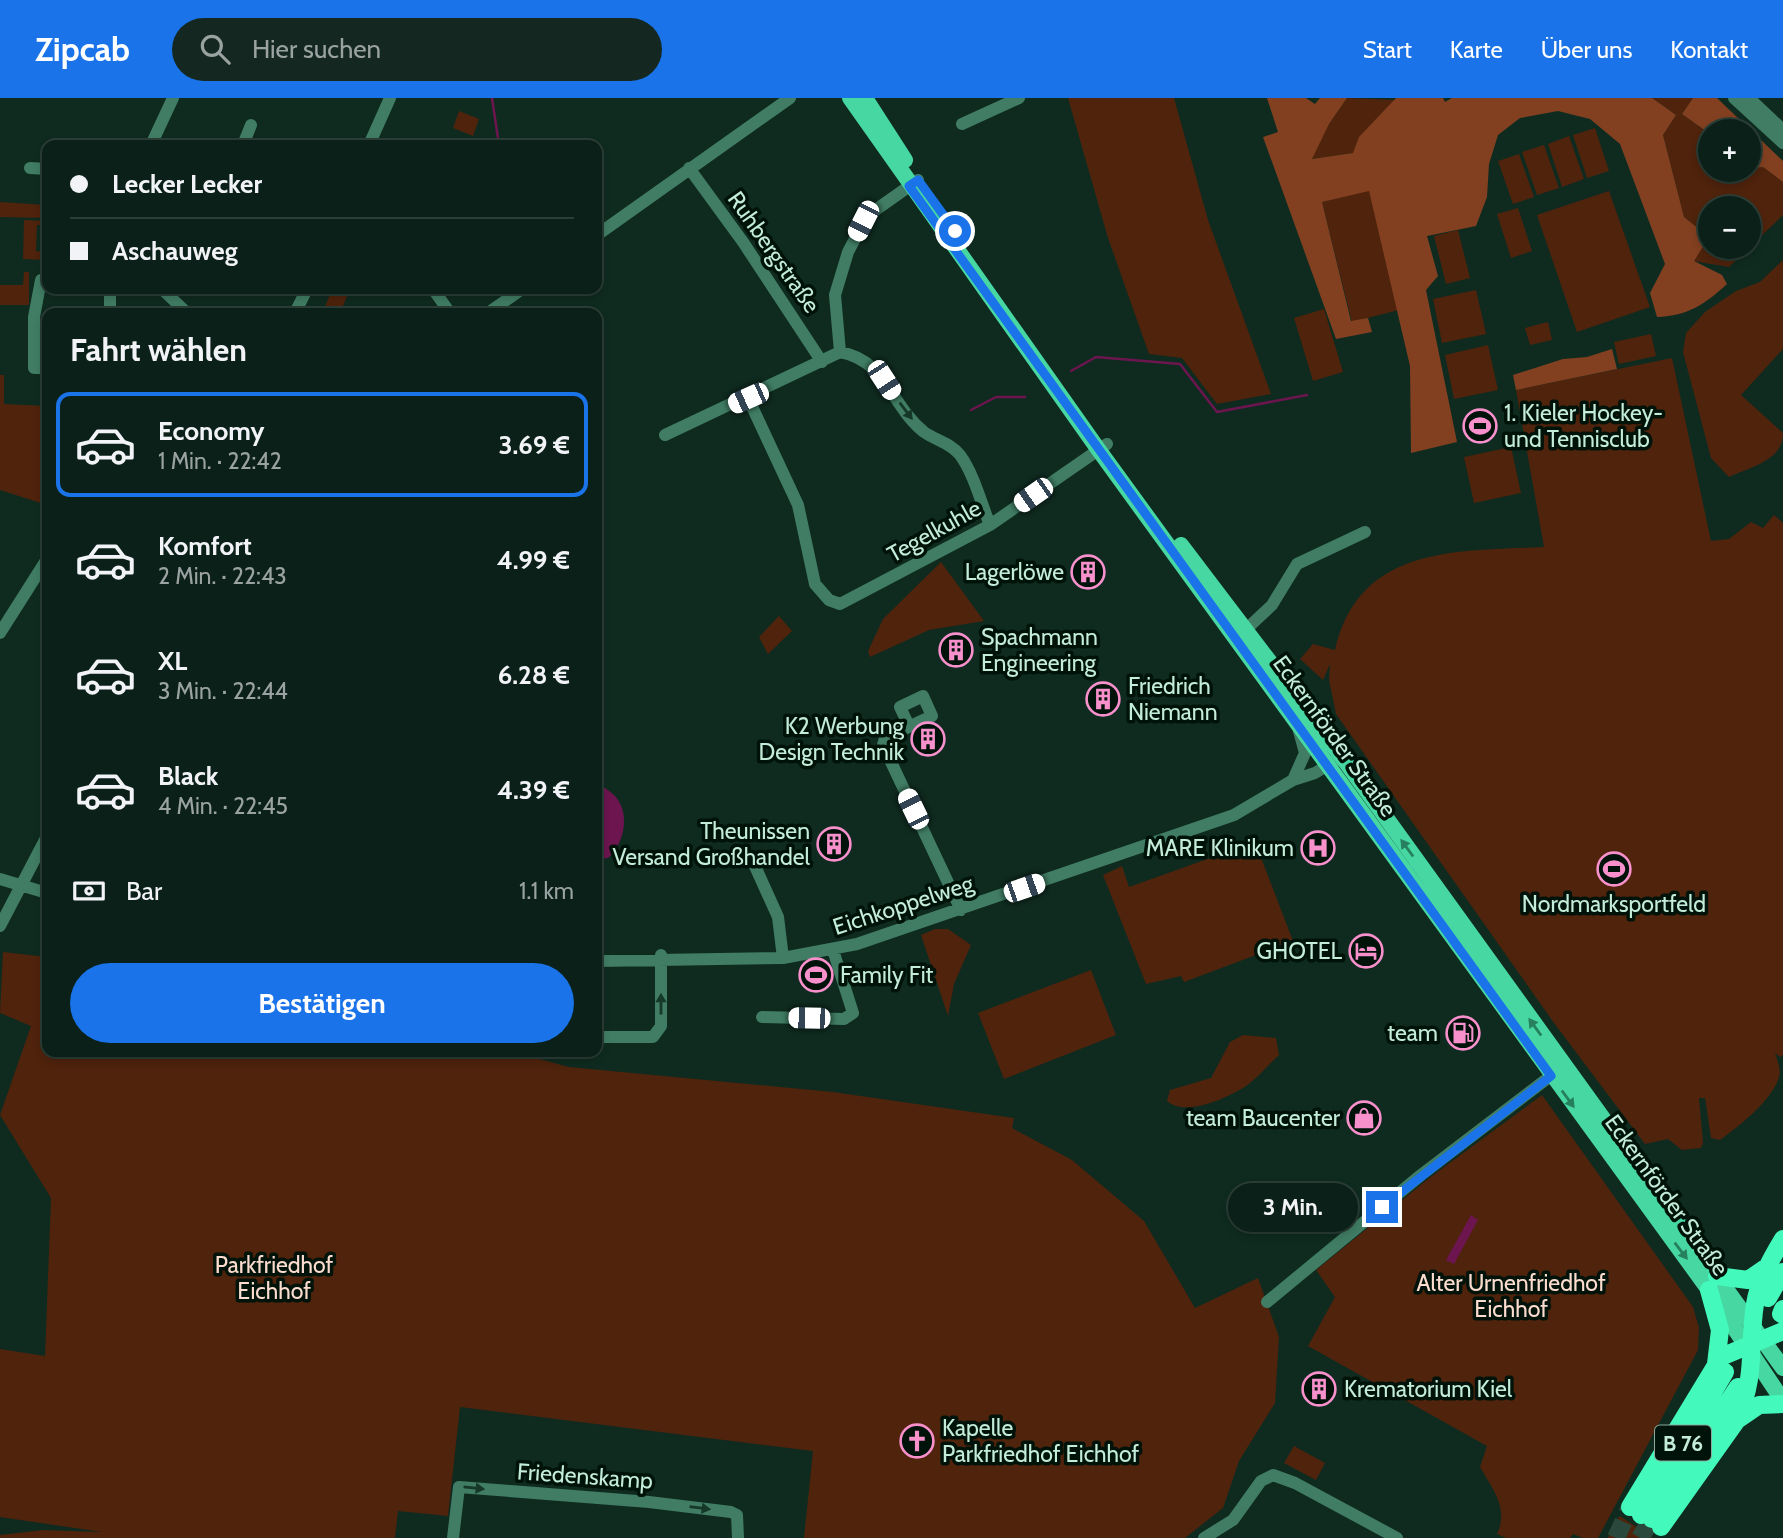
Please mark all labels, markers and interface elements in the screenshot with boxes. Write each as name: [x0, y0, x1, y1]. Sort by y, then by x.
search box: [172, 18, 662, 81]
text: Zipcab: [35, 29, 130, 69]
icon: search: [196, 30, 234, 68]
text: Hier suchen: [252, 33, 381, 65]
text: Start: [1363, 35, 1412, 64]
text: Karte: [1450, 35, 1503, 64]
text: Über uns: [1541, 35, 1632, 64]
text: Kontakt: [1670, 35, 1748, 64]
map controls: [1698, 119, 1761, 259]
button: +: [1698, 119, 1761, 182]
text: Lecker Lecker: [112, 168, 262, 200]
street label: Ruhbergstraße: [722, 186, 826, 318]
button: −: [1698, 196, 1761, 259]
car: [845, 198, 882, 244]
route start: [939, 215, 971, 247]
text: Aschauweg: [112, 235, 238, 267]
text: Fahrt wählen: [70, 330, 247, 369]
car: [864, 357, 905, 403]
car: [725, 380, 772, 416]
place label: 1. Kieler Hockey- und Tennisclub: [1504, 399, 1663, 453]
one-way arrow: [898, 402, 913, 420]
sports icon: 1. Kieler Hockey- und Tennisclub: [1461, 407, 1499, 445]
icon: car: [74, 413, 137, 476]
text: Economy: [158, 415, 264, 447]
text: 3.69 €: [498, 429, 570, 461]
text: 1 Min. · 22:42: [158, 447, 282, 475]
car: [1010, 474, 1057, 516]
street label: Tegelkuhle: [882, 494, 986, 568]
icon: car: [74, 528, 137, 591]
text: Komfort: [158, 530, 252, 562]
text: 4.99 €: [497, 544, 570, 576]
building icon: Lagerlöwe: [1069, 553, 1107, 591]
place label: Lagerlöwe: [965, 558, 1064, 586]
text: 2 Min. · 22:43: [158, 562, 287, 590]
place label: Spachmann Engineering: [981, 623, 1098, 677]
building icon: Spachmann Engineering: [937, 631, 975, 669]
icon: car: [74, 643, 137, 706]
text: XL: [158, 645, 187, 677]
street label: Eckernförder Straße: [1267, 650, 1403, 822]
text: 6.28 €: [498, 659, 570, 691]
place label: Friedrich Niemann: [1128, 672, 1218, 726]
text: 3 Min. · 22:44: [158, 677, 288, 705]
building icon: Friedrich Niemann: [1084, 680, 1122, 718]
place label: K2 Werbung Design Technik: [759, 712, 905, 766]
building icon: K2 Werbung Design Technik: [909, 720, 947, 758]
icon: car: [74, 758, 137, 821]
text: Black: [158, 760, 218, 792]
text: 4.39 €: [497, 774, 570, 806]
car: [895, 786, 932, 832]
text: 4 Min. · 22:45: [158, 792, 288, 820]
place label: Theunissen Versand Großhandel: [613, 817, 811, 871]
building icon: Theunissen Versand Großhandel: [815, 825, 853, 863]
hospital icon: MARE Klinikum: [1299, 829, 1337, 867]
place label: MARE Klinikum: [1146, 834, 1294, 862]
one-way arrow: [1400, 839, 1414, 857]
sports icon: Nordmarksportfeld: [1595, 850, 1633, 888]
street label: Eichkoppelweg: [829, 869, 977, 941]
car: [1001, 871, 1048, 905]
icon: cash: [70, 872, 108, 910]
text: Bar: [126, 875, 162, 907]
text: 1.1 km: [519, 877, 574, 905]
place label: Nordmarksportfeld: [1522, 890, 1706, 918]
hotel icon: GHOTEL: [1347, 932, 1385, 970]
place label: GHOTEL: [1257, 937, 1342, 965]
sports icon: Family Fit: [797, 956, 835, 994]
place label: Family Fit: [840, 961, 934, 989]
button: Bestätigen: [70, 963, 574, 1043]
one-way arrow: [655, 992, 667, 1014]
car: [788, 1007, 831, 1029]
fuel station icon: team: [1444, 1014, 1482, 1052]
one-way arrow: [1528, 1018, 1542, 1036]
place label: team: [1387, 1019, 1438, 1047]
one-way arrow: [1561, 1090, 1575, 1108]
shop icon: team Baucenter: [1345, 1099, 1383, 1137]
place label: team Baucenter: [1186, 1104, 1341, 1132]
street label: Eckernförder Straße: [1599, 1109, 1735, 1281]
callout: 3 Min.: [1228, 1182, 1358, 1232]
route end: [1366, 1191, 1398, 1223]
text: 3 Min.: [1263, 1193, 1323, 1221]
one-way arrow: [1673, 1242, 1688, 1260]
park label: Parkfriedhof Eichhof: [215, 1251, 334, 1305]
park label: Alter Urnenfriedhof Eichhof: [1416, 1269, 1606, 1323]
building icon: Krematorium Kiel: [1300, 1370, 1338, 1408]
place label: Krematorium Kiel: [1344, 1375, 1513, 1403]
place label: Kapelle Parkfriedhof Eichhof: [942, 1414, 1140, 1468]
church icon: Kapelle Parkfriedhof Eichhof: [898, 1422, 936, 1460]
road number: B 76: [1655, 1426, 1711, 1460]
street label: Friedenskamp: [516, 1457, 654, 1495]
one-way arrow: [463, 1483, 485, 1494]
one-way arrow: [689, 1502, 711, 1513]

